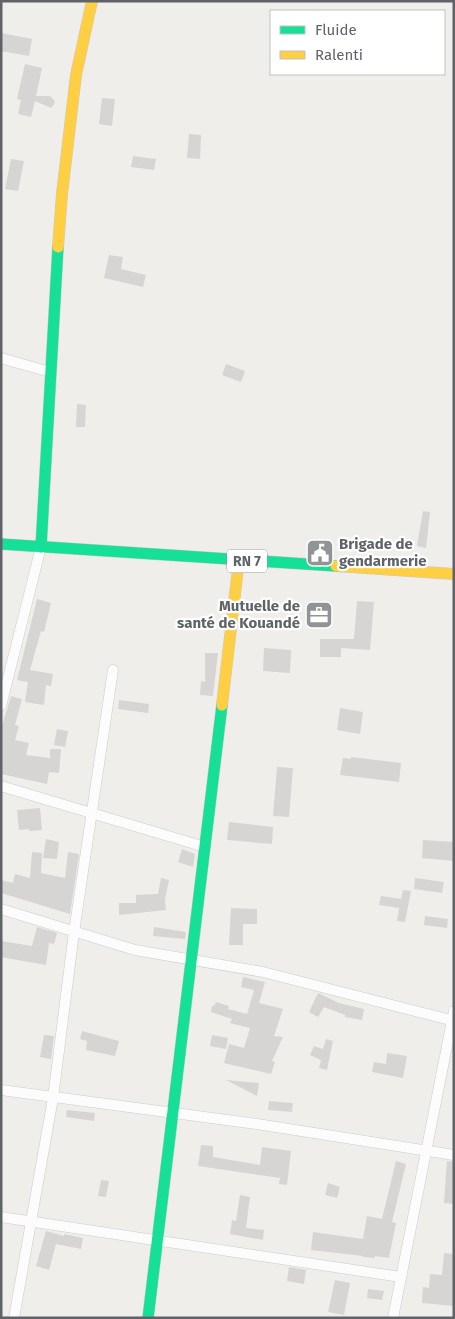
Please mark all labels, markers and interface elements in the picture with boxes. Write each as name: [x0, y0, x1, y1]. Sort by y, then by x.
legend: [270, 10, 445, 75]
text: Fluide: [315, 21, 357, 39]
text: Ralenti: [315, 46, 363, 64]
place label: Brigade de gendarmerie: [339, 535, 427, 570]
public building icon: Brigade de gendarmerie: [305, 538, 335, 568]
road number: RN 7: [227, 550, 267, 572]
place label: Mutuelle de santé de Kouandé: [177, 597, 300, 632]
office icon: Mutuelle de santé de Kouandé: [304, 600, 334, 630]

